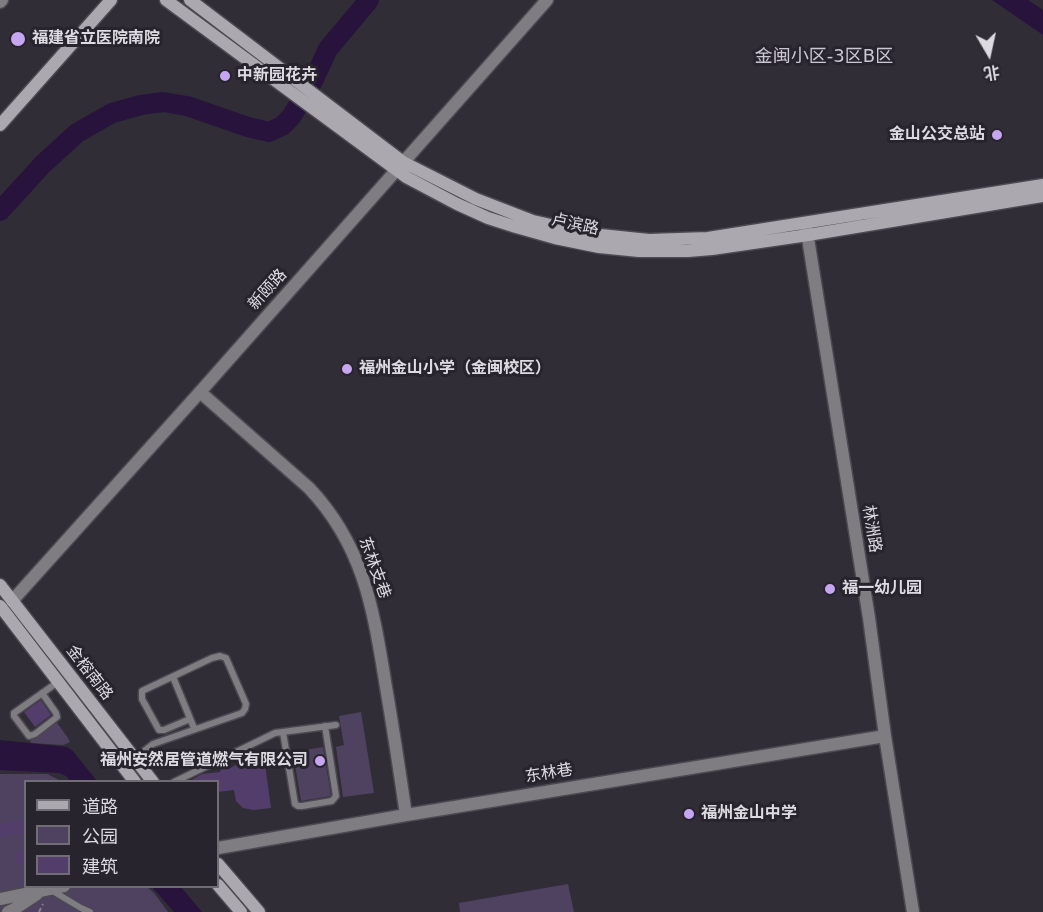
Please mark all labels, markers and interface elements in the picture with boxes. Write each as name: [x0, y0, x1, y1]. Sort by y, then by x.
north arrow: [959, 24, 1019, 84]
place label: 福建省立医院南院: [32, 29, 160, 49]
marker: 福建省立医院南院: [9, 30, 27, 48]
district label: 金闽小区-3区B区: [755, 46, 893, 68]
text: 北: [983, 62, 1001, 83]
place label: 中新园花卉: [237, 66, 317, 86]
marker: 中新园花卉: [218, 69, 232, 83]
place label: 金山公交总站: [889, 125, 985, 145]
marker: 金山公交总站: [990, 128, 1004, 142]
street label: 卢滨路: [550, 211, 600, 239]
street label: 新颐路: [245, 266, 291, 314]
place label: 福州金山小学（金闽校区）: [359, 359, 551, 379]
marker: 福州金山小学（金闽校区）: [340, 362, 354, 376]
street label: 林洲路: [858, 504, 884, 554]
street label: 东林支巷: [354, 535, 394, 601]
place label: 福一幼儿园: [842, 579, 922, 599]
marker: 福一幼儿园: [823, 582, 837, 596]
street label: 金榕南路: [62, 642, 116, 704]
place label: 福州安然居管道燃气有限公司: [100, 751, 308, 771]
marker: 福州安然居管道燃气有限公司: [313, 754, 327, 768]
street label: 东林巷: [524, 761, 574, 787]
legend: [24, 780, 219, 888]
text: 道路: [82, 796, 118, 817]
place label: 福州金山中学: [701, 804, 797, 824]
marker: 福州金山中学: [682, 807, 696, 821]
text: 公园: [82, 826, 118, 847]
text: 建筑: [82, 856, 118, 877]

